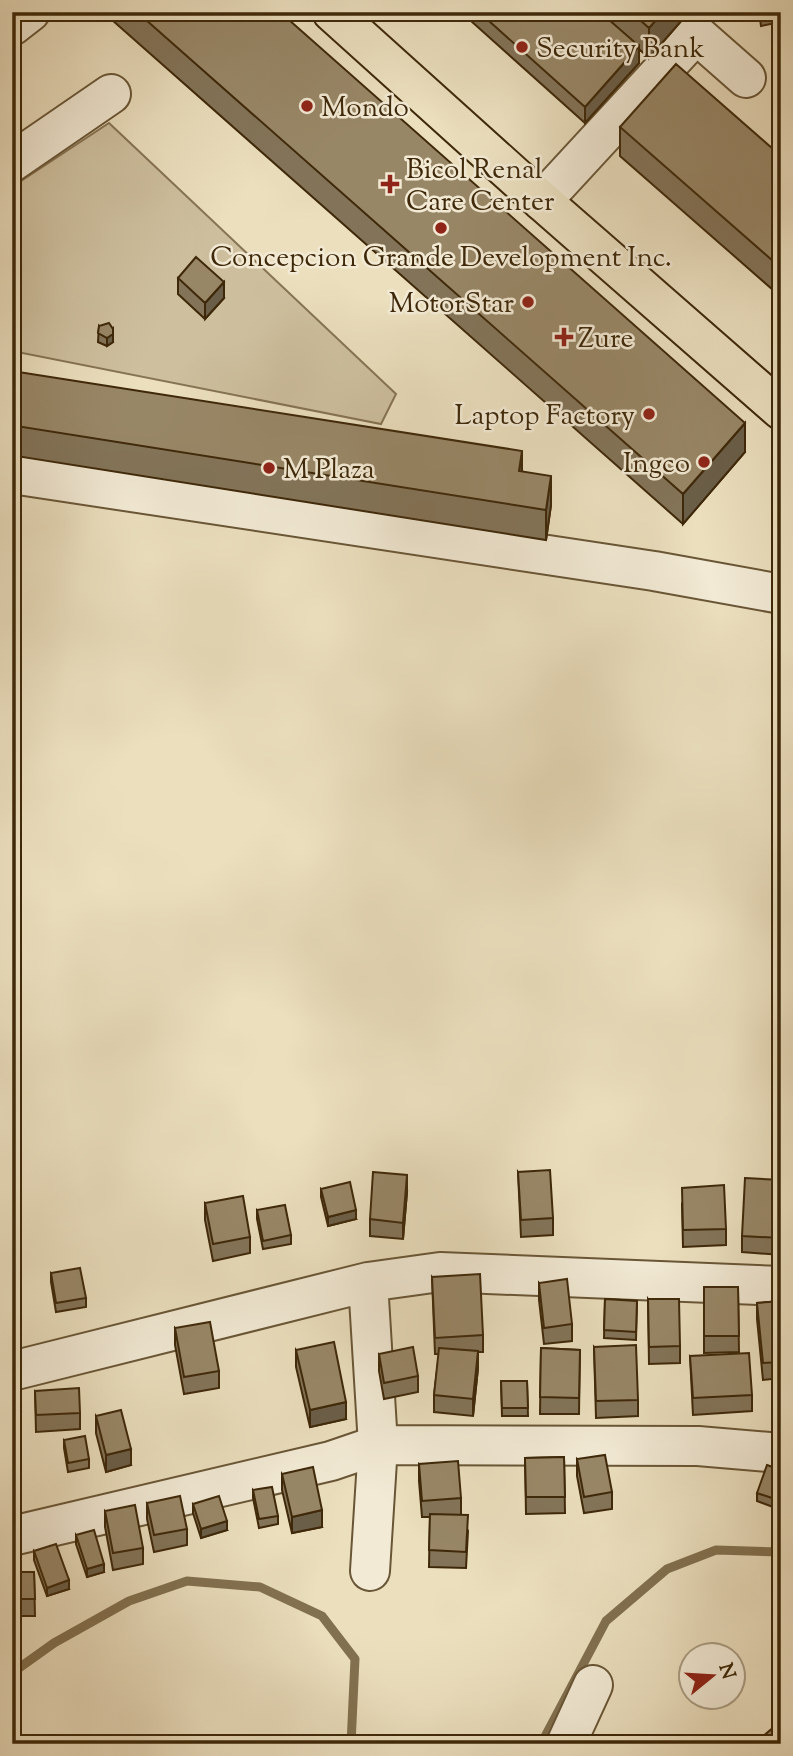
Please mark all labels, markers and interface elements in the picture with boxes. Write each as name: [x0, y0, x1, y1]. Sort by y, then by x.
place label: Security Bank: [536, 30, 705, 70]
marker: Security Bank: [514, 39, 530, 55]
place label: Mondo: [321, 89, 409, 129]
marker: Mondo: [299, 98, 315, 114]
place label: Bicol Renal Care Center: [406, 151, 555, 223]
marker: Bicol Renal Care Center: [380, 174, 400, 194]
marker: Concepcion Grande Development Inc.: [433, 220, 449, 236]
place label: Concepcion Grande Development Inc.: [210, 239, 672, 279]
place label: MotorStar: [389, 285, 514, 325]
marker: MotorStar: [520, 294, 536, 310]
place label: Zure: [578, 320, 633, 360]
marker: Zure: [556, 329, 572, 345]
place label: Laptop Factory: [455, 397, 635, 437]
marker: Laptop Factory: [641, 406, 657, 422]
place label: Ingco: [623, 445, 690, 485]
place label: M Plaza: [283, 451, 375, 491]
marker: Ingco: [696, 454, 712, 470]
marker: M Plaza: [261, 460, 277, 476]
north arrow: [678, 1640, 748, 1710]
text: N: [711, 1660, 741, 1683]

